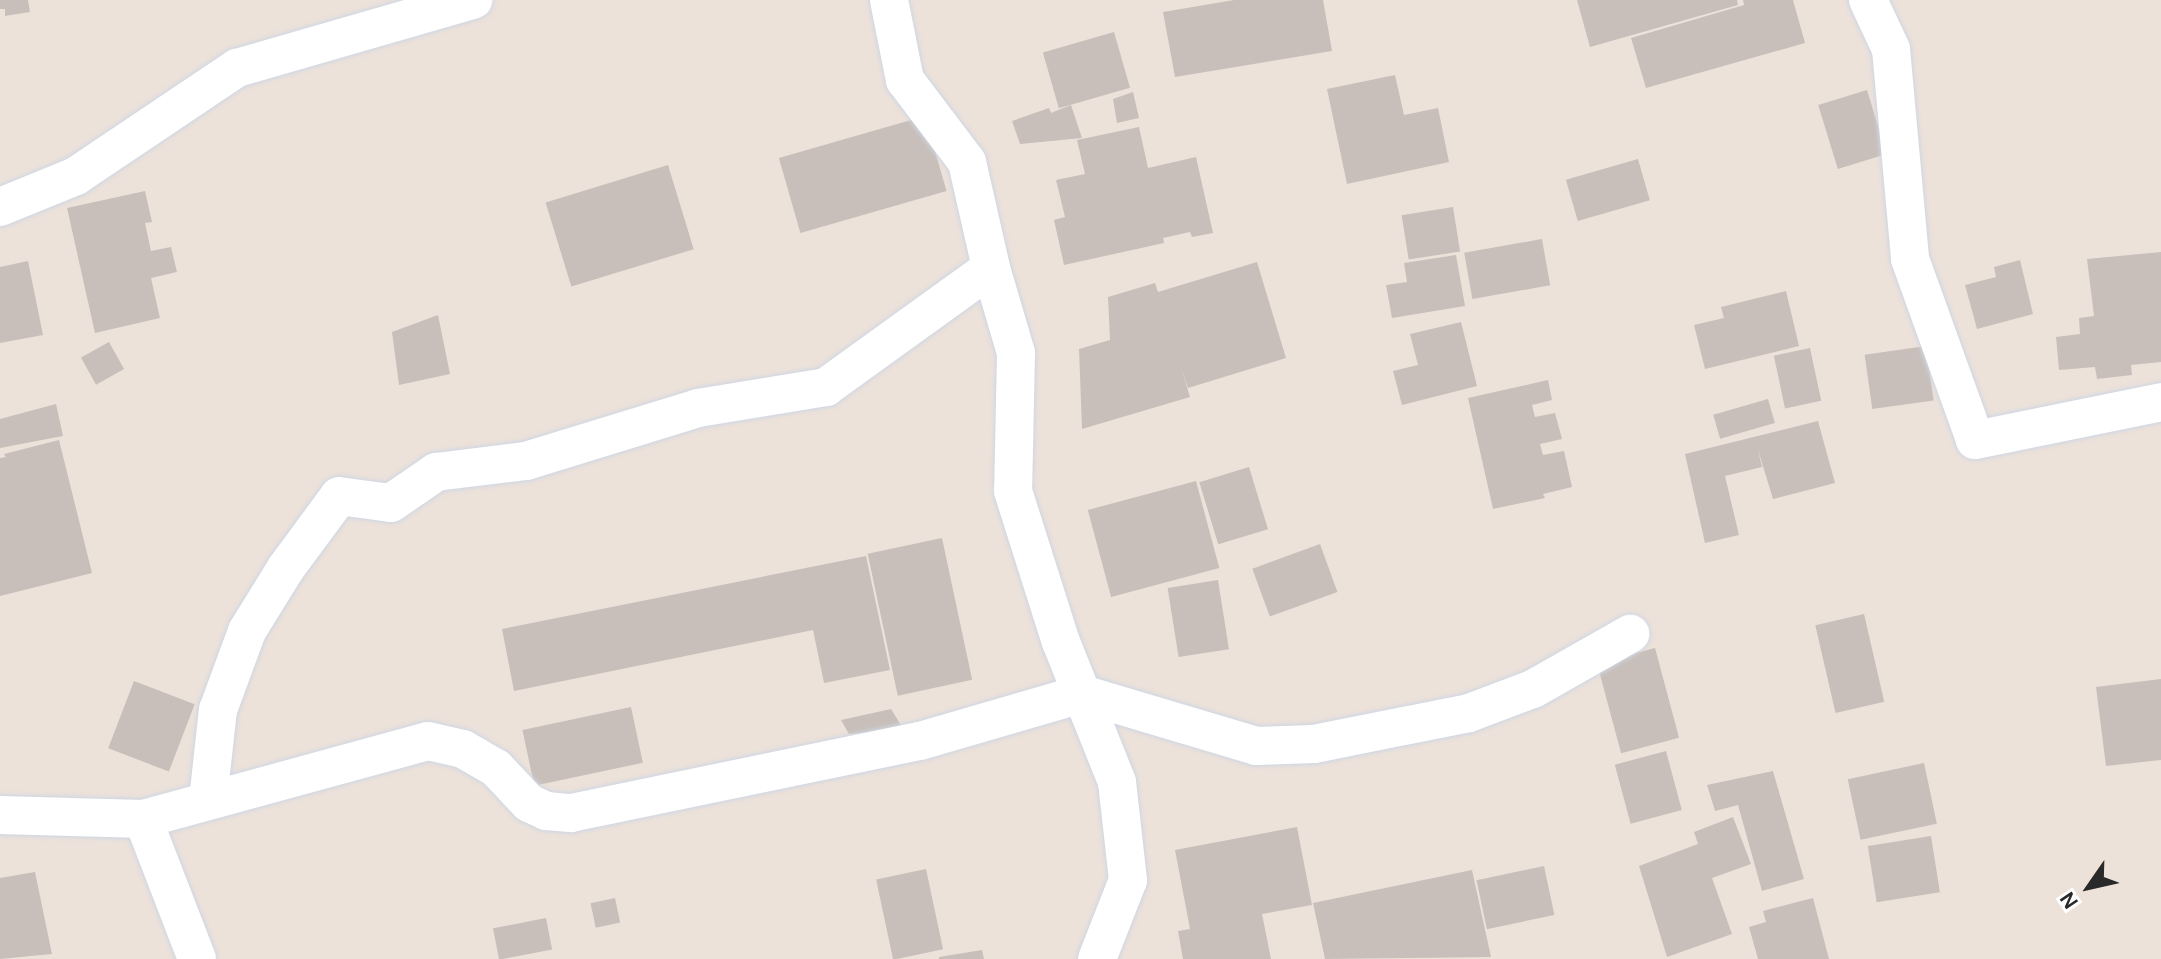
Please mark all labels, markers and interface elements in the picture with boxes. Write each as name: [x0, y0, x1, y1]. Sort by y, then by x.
north arrow: [2049, 847, 2129, 927]
text: N: [2054, 887, 2084, 914]

